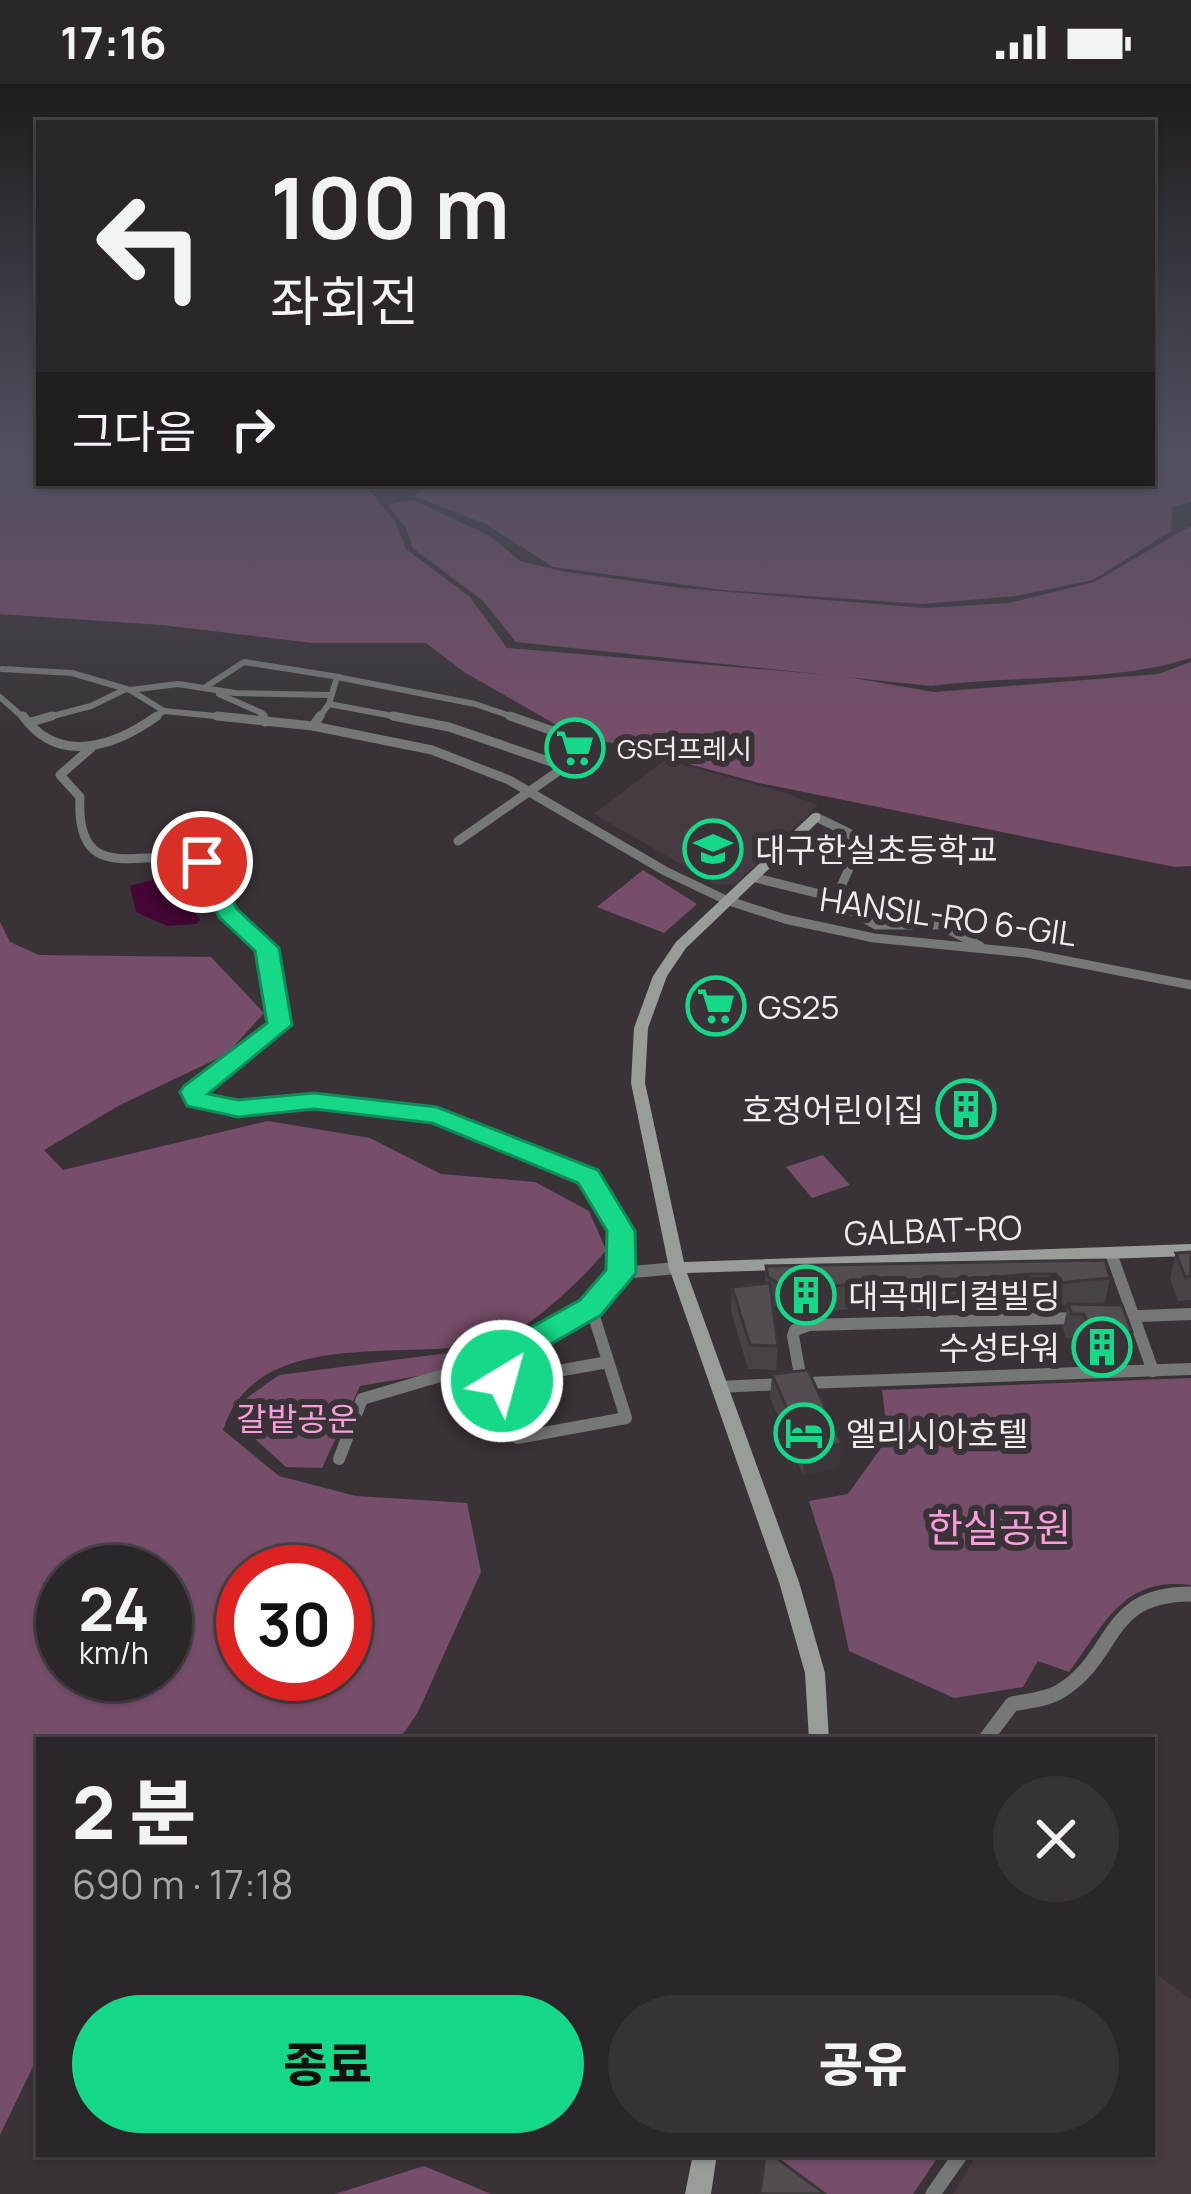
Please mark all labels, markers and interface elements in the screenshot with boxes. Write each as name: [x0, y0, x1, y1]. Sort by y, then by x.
text: 17:16: [60, 11, 167, 73]
text: 100 m: [270, 149, 510, 264]
icon: left: [72, 168, 228, 324]
text: 좌회전: [270, 263, 419, 337]
icon: right: [220, 396, 286, 462]
text: 그다음: [72, 400, 196, 462]
supermarket icon: GS더프레시: [544, 717, 606, 779]
place label: GS더프레시: [617, 730, 752, 767]
pin: [151, 811, 253, 913]
school or university icon: 대구한실초등학교: [682, 818, 744, 880]
place label: 대구한실초등학교: [755, 827, 998, 872]
icon: arrive: [169, 829, 235, 895]
street label: HANSIL-RO 6-GIL: [817, 876, 1079, 956]
supermarket icon: GS25: [685, 975, 747, 1037]
place label: GS25: [758, 984, 839, 1029]
building icon: 호정어린이집: [935, 1078, 997, 1140]
place label: 호정어린이집: [742, 1087, 924, 1132]
street label: GALBAT-RO: [843, 1204, 1023, 1256]
building icon: 대곡메디컬빌딩: [775, 1264, 837, 1326]
place label: 대곡메디컬빌딩: [848, 1273, 1061, 1318]
building icon: 수성타워: [1071, 1316, 1133, 1378]
position arrow: [439, 1318, 565, 1444]
place label: 수성타워: [939, 1325, 1060, 1370]
park label: 갈밭공운: [236, 1396, 358, 1441]
hotel icon: 엘리시아호텔: [773, 1402, 835, 1464]
place label: 엘리시아호텔: [846, 1411, 1028, 1456]
park label: 한실공원: [927, 1500, 1071, 1554]
speed limit sign: 30: [216, 1545, 372, 1701]
text: 24: [78, 1567, 150, 1649]
text: km/h: [79, 1632, 149, 1673]
text: 2 분: [72, 1762, 196, 1861]
button: close: [993, 1776, 1119, 1902]
text: 690 m · 17:18: [72, 1857, 293, 1911]
button: 종료: [72, 1995, 584, 2133]
button: 공유: [608, 1995, 1119, 2133]

